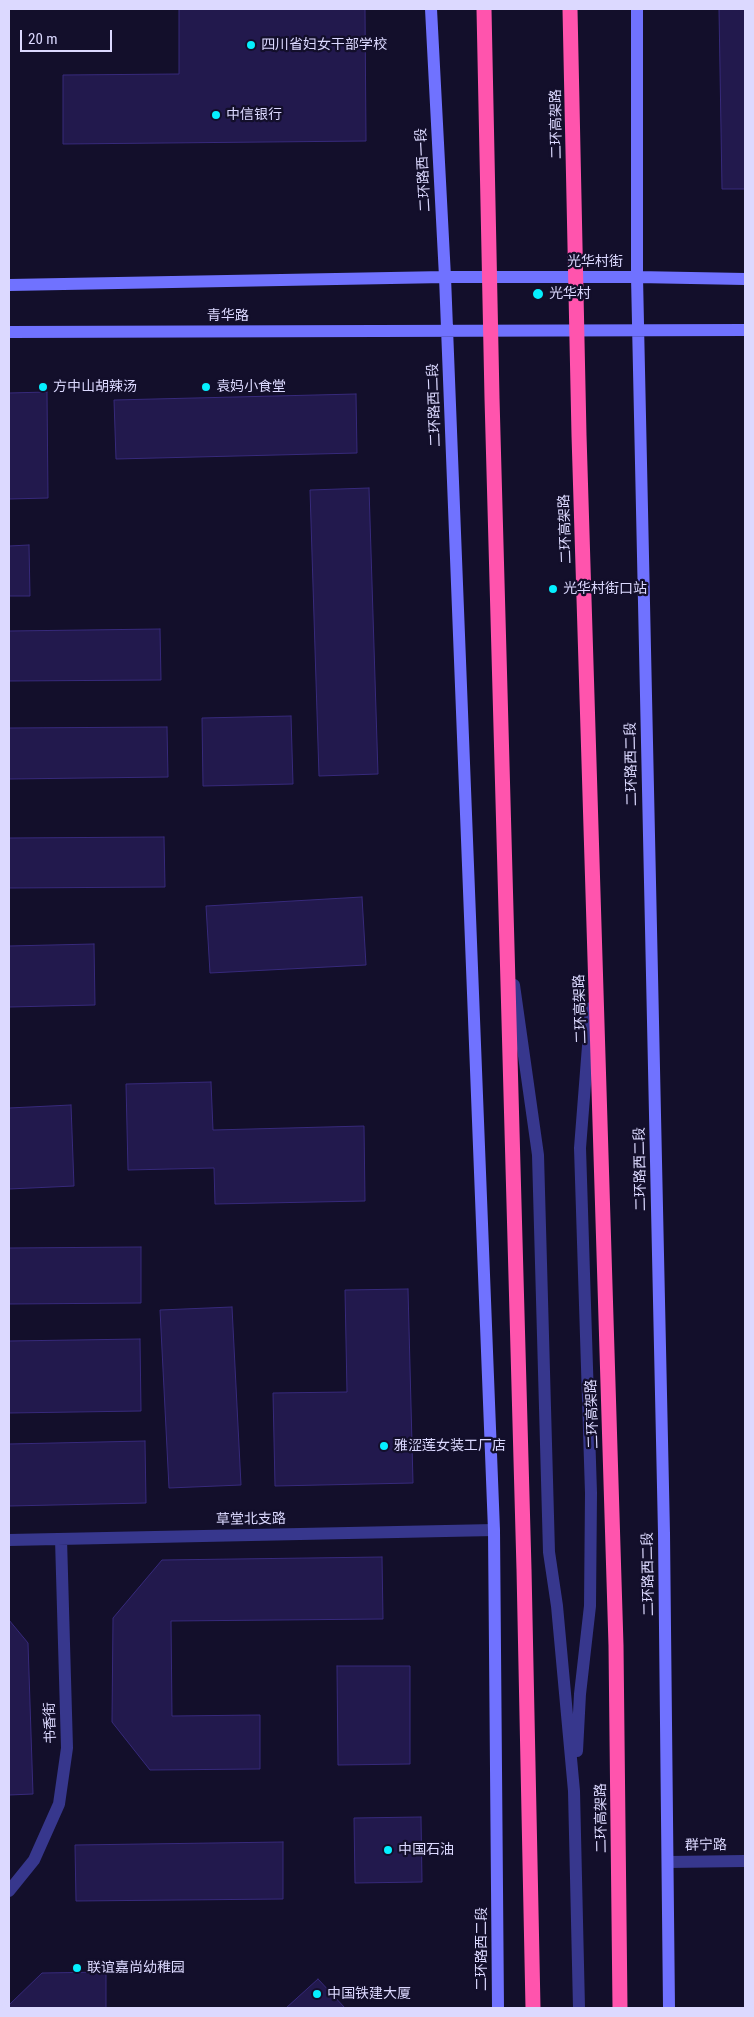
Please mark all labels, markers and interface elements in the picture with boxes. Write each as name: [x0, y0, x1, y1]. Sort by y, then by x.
scale bar: [22, 20, 115, 52]
text: 20 m: [28, 30, 58, 48]
place label: 四川省妇女干部学校: [261, 37, 387, 53]
marker: 四川省妇女干部学校: [245, 39, 257, 51]
street label: 二环高架路: [548, 89, 566, 159]
place label: 中信银行: [226, 107, 282, 123]
marker: 中信银行: [210, 109, 222, 121]
street label: 二环路西一段: [413, 128, 435, 212]
street label: 光华村街: [567, 254, 623, 270]
place label: 光华村: [549, 286, 591, 302]
marker: 光华村: [531, 287, 545, 301]
street label: 青华路: [207, 308, 249, 324]
street label: 二环路西二段: [425, 363, 445, 447]
place label: 方中山胡辣汤: [53, 379, 137, 395]
place label: 袁妈小食堂: [216, 379, 286, 395]
marker: 方中山胡辣汤: [37, 381, 49, 393]
marker: 袁妈小食堂: [200, 381, 212, 393]
street label: 二环高架路: [556, 494, 576, 564]
place label: 光华村街口站: [563, 581, 647, 597]
marker: 光华村街口站: [547, 583, 559, 595]
street label: 二环路西二段: [623, 722, 641, 806]
street label: 二环高架路: [571, 974, 591, 1044]
street label: 二环路西二段: [632, 1127, 650, 1211]
street label: 二环高架路: [583, 1379, 603, 1449]
place label: 雅涩莲女装工厂店: [394, 1438, 506, 1454]
marker: 雅涩莲女装工厂店: [378, 1440, 390, 1452]
street label: 草堂北支路: [216, 1511, 286, 1529]
street label: 二环路西二段: [640, 1532, 658, 1616]
street label: 书香街: [42, 1702, 60, 1744]
street label: 二环高架路: [593, 1783, 611, 1853]
street label: 群宁路: [685, 1837, 727, 1855]
place label: 中国石油: [398, 1842, 454, 1858]
marker: 中国石油: [382, 1844, 394, 1856]
street label: 二环路西二段: [474, 1907, 490, 1991]
place label: 联谊嘉尚幼稚园: [87, 1960, 185, 1976]
marker: 联谊嘉尚幼稚园: [71, 1962, 83, 1974]
place label: 中国铁建大厦: [327, 1986, 411, 2002]
marker: 中国铁建大厦: [311, 1988, 323, 2000]

